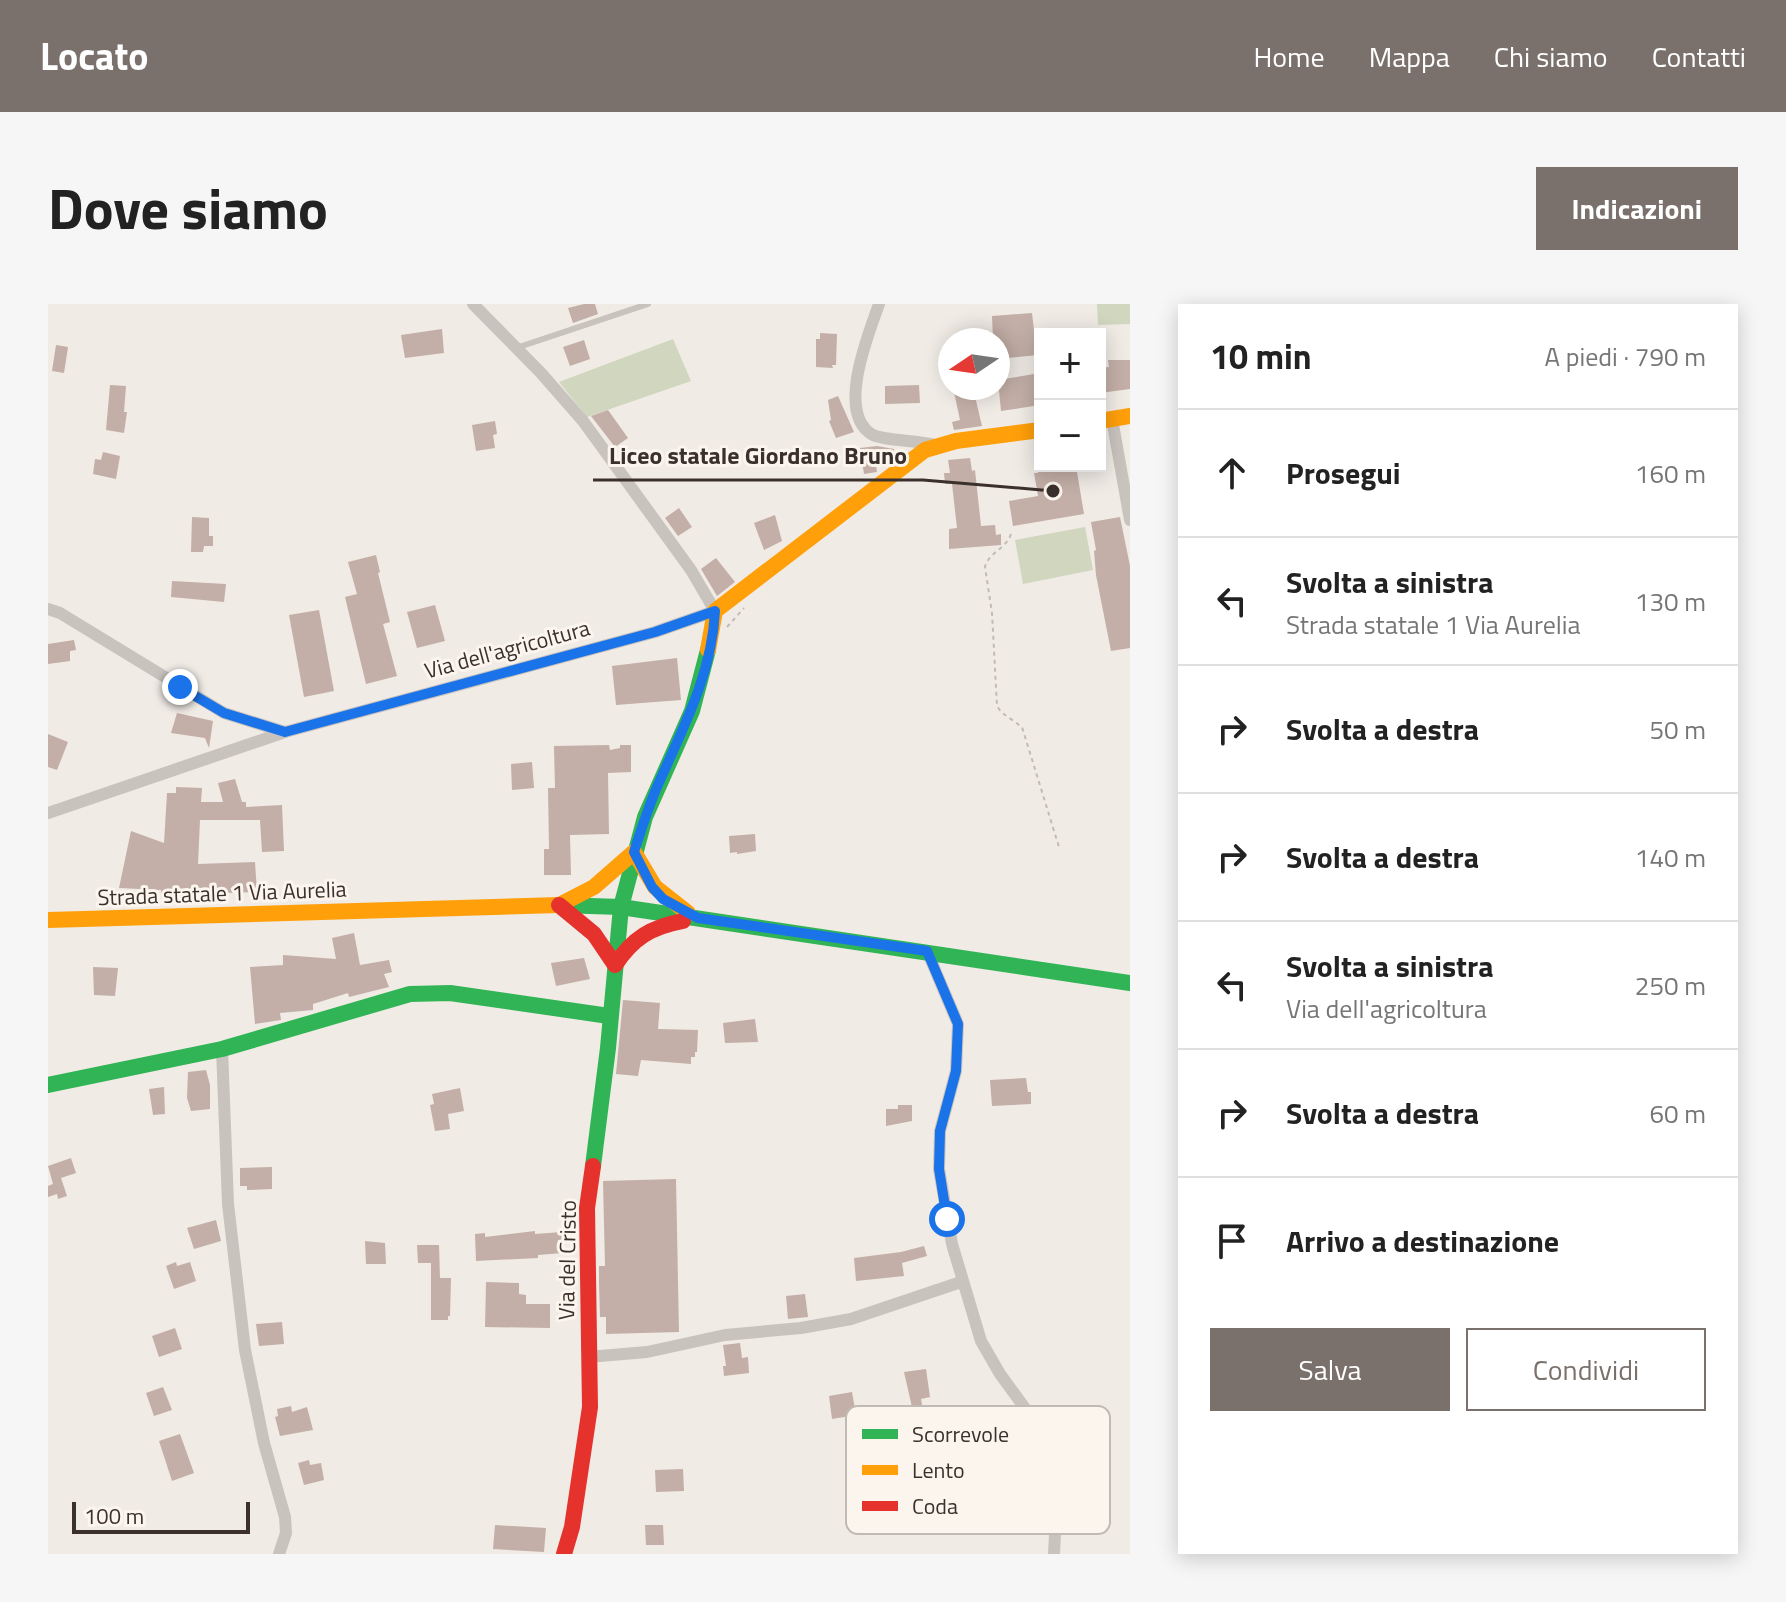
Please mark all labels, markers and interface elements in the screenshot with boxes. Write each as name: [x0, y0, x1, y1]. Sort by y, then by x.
text: Locato: [40, 27, 149, 85]
text: Home: [1254, 35, 1325, 78]
text: Mappa: [1369, 35, 1450, 78]
text: Chi siamo: [1494, 35, 1608, 78]
text: Contatti: [1652, 35, 1746, 78]
text: Dove siamo: [48, 166, 328, 251]
button: Indicazioni: [1536, 167, 1738, 250]
north arrow: [938, 328, 1010, 400]
map controls: [1034, 328, 1106, 472]
button: +: [1034, 328, 1106, 400]
text: 10 min: [1210, 330, 1312, 382]
text: A piedi · 790 m: [1545, 337, 1706, 376]
button: −: [1034, 400, 1106, 472]
callout: Liceo statale Giordano Bruno: [593, 432, 923, 480]
text: Liceo statale Giordano Bruno: [609, 437, 907, 473]
text: Prosegui: [1286, 450, 1401, 496]
icon: ahead: [1210, 451, 1254, 495]
text: 160 m: [1635, 454, 1706, 493]
text: Svolta a sinistra: [1286, 559, 1494, 605]
icon: left: [1210, 579, 1254, 623]
text: 130 m: [1635, 582, 1706, 621]
text: Strada statale 1 Via Aurelia: [1286, 605, 1581, 644]
street label: Via dell'agricoltura: [421, 611, 593, 687]
route end: [162, 669, 198, 705]
text: Svolta a destra: [1286, 706, 1479, 752]
icon: right: [1210, 707, 1254, 751]
text: 50 m: [1649, 710, 1706, 749]
text: Svolta a destra: [1286, 834, 1479, 880]
icon: right: [1210, 835, 1254, 879]
text: 140 m: [1635, 838, 1706, 877]
street label: Strada statale 1 Via Aurelia: [97, 872, 347, 914]
text: Svolta a sinistra: [1286, 943, 1494, 989]
icon: left: [1210, 963, 1254, 1007]
text: 250 m: [1635, 966, 1706, 1005]
text: Via dell'agricoltura: [1286, 989, 1487, 1028]
text: Svolta a destra: [1286, 1090, 1479, 1136]
icon: right: [1210, 1091, 1254, 1135]
text: 60 m: [1649, 1094, 1706, 1133]
street label: Via del Cristo: [549, 1200, 585, 1320]
route start: [929, 1201, 965, 1237]
text: Arrivo a destinazione: [1286, 1218, 1559, 1264]
icon: arrive: [1210, 1219, 1254, 1263]
button: Salva: [1210, 1328, 1450, 1411]
button: Condividi: [1466, 1328, 1706, 1411]
legend: [846, 1406, 1110, 1534]
text: Scorrevole: [912, 1417, 1009, 1451]
text: Lento: [912, 1453, 965, 1487]
text: Coda: [912, 1489, 958, 1523]
scale bar: [72, 1498, 250, 1534]
text: 100 m: [84, 1499, 144, 1533]

